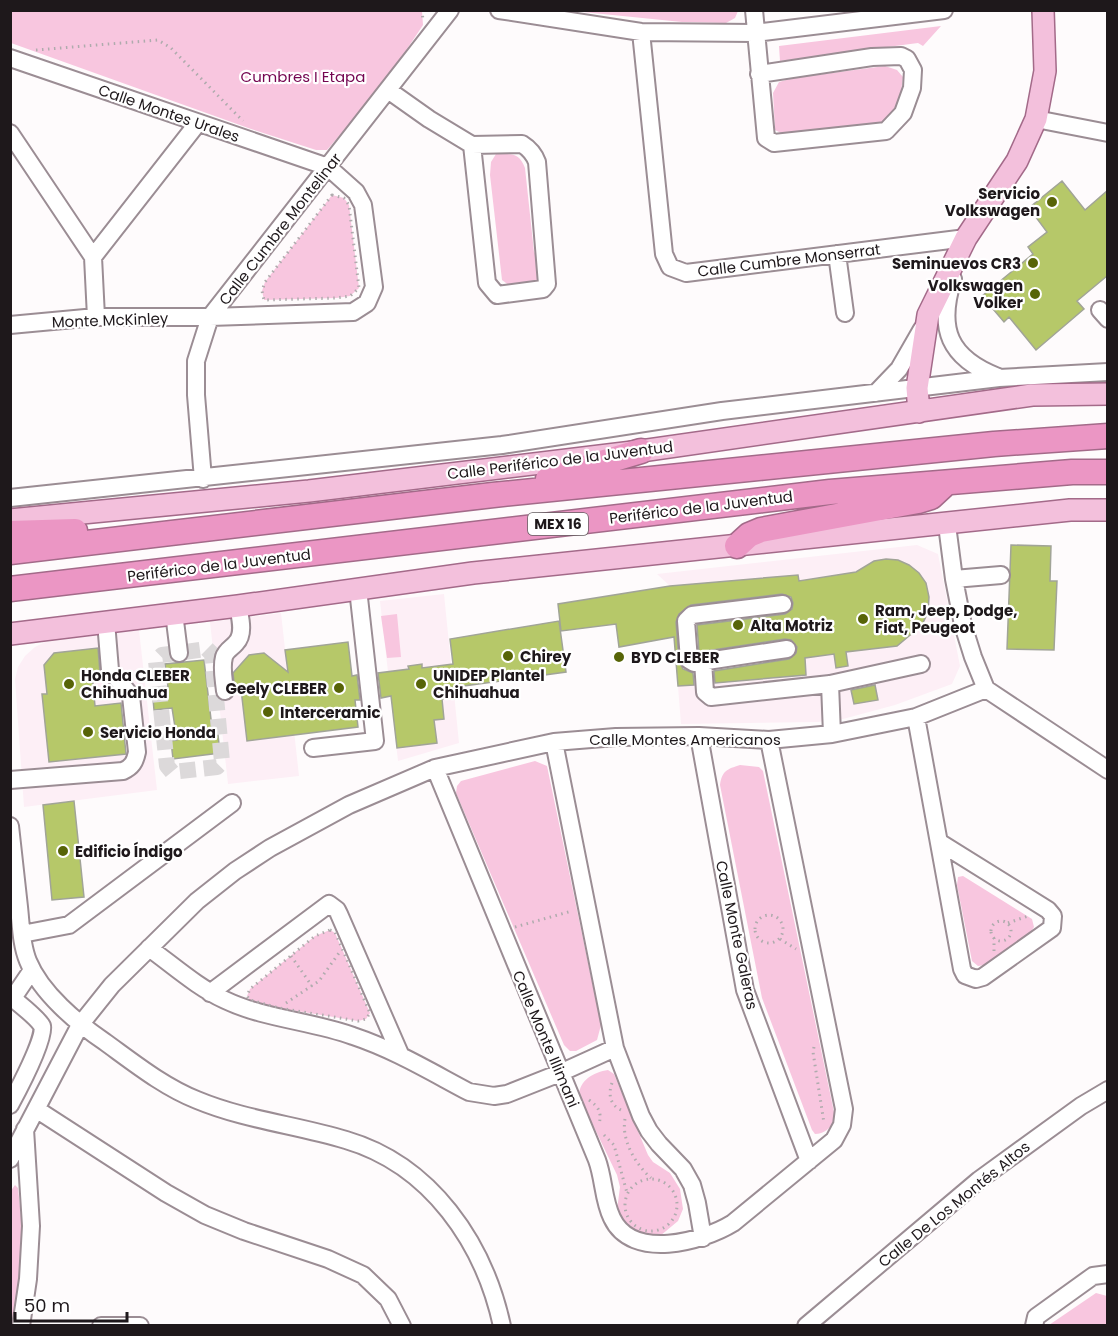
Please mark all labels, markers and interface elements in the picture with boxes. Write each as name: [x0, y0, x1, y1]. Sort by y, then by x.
park label: Cumbres I Etapa: [241, 66, 365, 87]
street label: Calle Montes Urales: [96, 79, 242, 147]
street label: Calle Cumbre Montelinar: [214, 148, 346, 309]
place label: Servicio Volkswagen: [945, 183, 1040, 221]
marker: Servicio Volkswagen: [1045, 195, 1059, 209]
street label: Calle Cumbre Monserrat: [696, 238, 882, 282]
place label: Seminuevos CR3: [892, 253, 1021, 274]
marker: Seminuevos CR3: [1026, 256, 1040, 270]
place label: Volkswagen Volker: [928, 275, 1024, 313]
marker: Volkswagen Volker: [1028, 287, 1042, 301]
street label: Monte McKinley: [51, 307, 169, 333]
street label: Calle Periférico de la Juventud: [446, 436, 674, 484]
street label: Periférico de la Juventud: [608, 485, 794, 529]
road number: MEX 16: [528, 513, 588, 535]
street label: Periférico de la Juventud: [126, 543, 312, 587]
place label: Ram, Jeep, Dodge, Fiat, Peugeot: [875, 600, 1018, 638]
marker: Ram, Jeep, Dodge, Fiat, Peugeot: [856, 612, 870, 626]
place label: Alta Motriz: [750, 615, 833, 636]
marker: Alta Motriz: [731, 618, 745, 632]
place label: Chirey: [520, 646, 572, 667]
place label: BYD CLEBER: [631, 647, 720, 668]
marker: Chirey: [501, 649, 515, 663]
marker: BYD CLEBER: [612, 650, 626, 664]
place label: Honda CLEBER Chihuahua: [81, 665, 190, 703]
place label: UNIDEP Plantel Chihuahua: [433, 665, 545, 703]
marker: Honda CLEBER Chihuahua: [62, 677, 76, 691]
marker: UNIDEP Plantel Chihuahua: [414, 677, 428, 691]
place label: Geely CLEBER: [226, 678, 327, 699]
marker: Geely CLEBER: [332, 681, 346, 695]
place label: Interceramic: [280, 702, 381, 723]
marker: Interceramic: [261, 705, 275, 719]
place label: Servicio Honda: [100, 722, 216, 743]
marker: Servicio Honda: [81, 725, 95, 739]
street label: Calle Montes Americanos: [589, 729, 781, 750]
place label: Edificio Índigo: [75, 841, 183, 862]
marker: Edificio Índigo: [56, 844, 70, 858]
street label: Calle Monte Galeras: [711, 859, 763, 1012]
street label: Calle Monte Illimani: [508, 967, 584, 1111]
street label: Calle De Los Montés Altos: [874, 1136, 1034, 1272]
scale bar: [15, 1285, 128, 1323]
text: 50 m: [24, 1293, 70, 1318]

